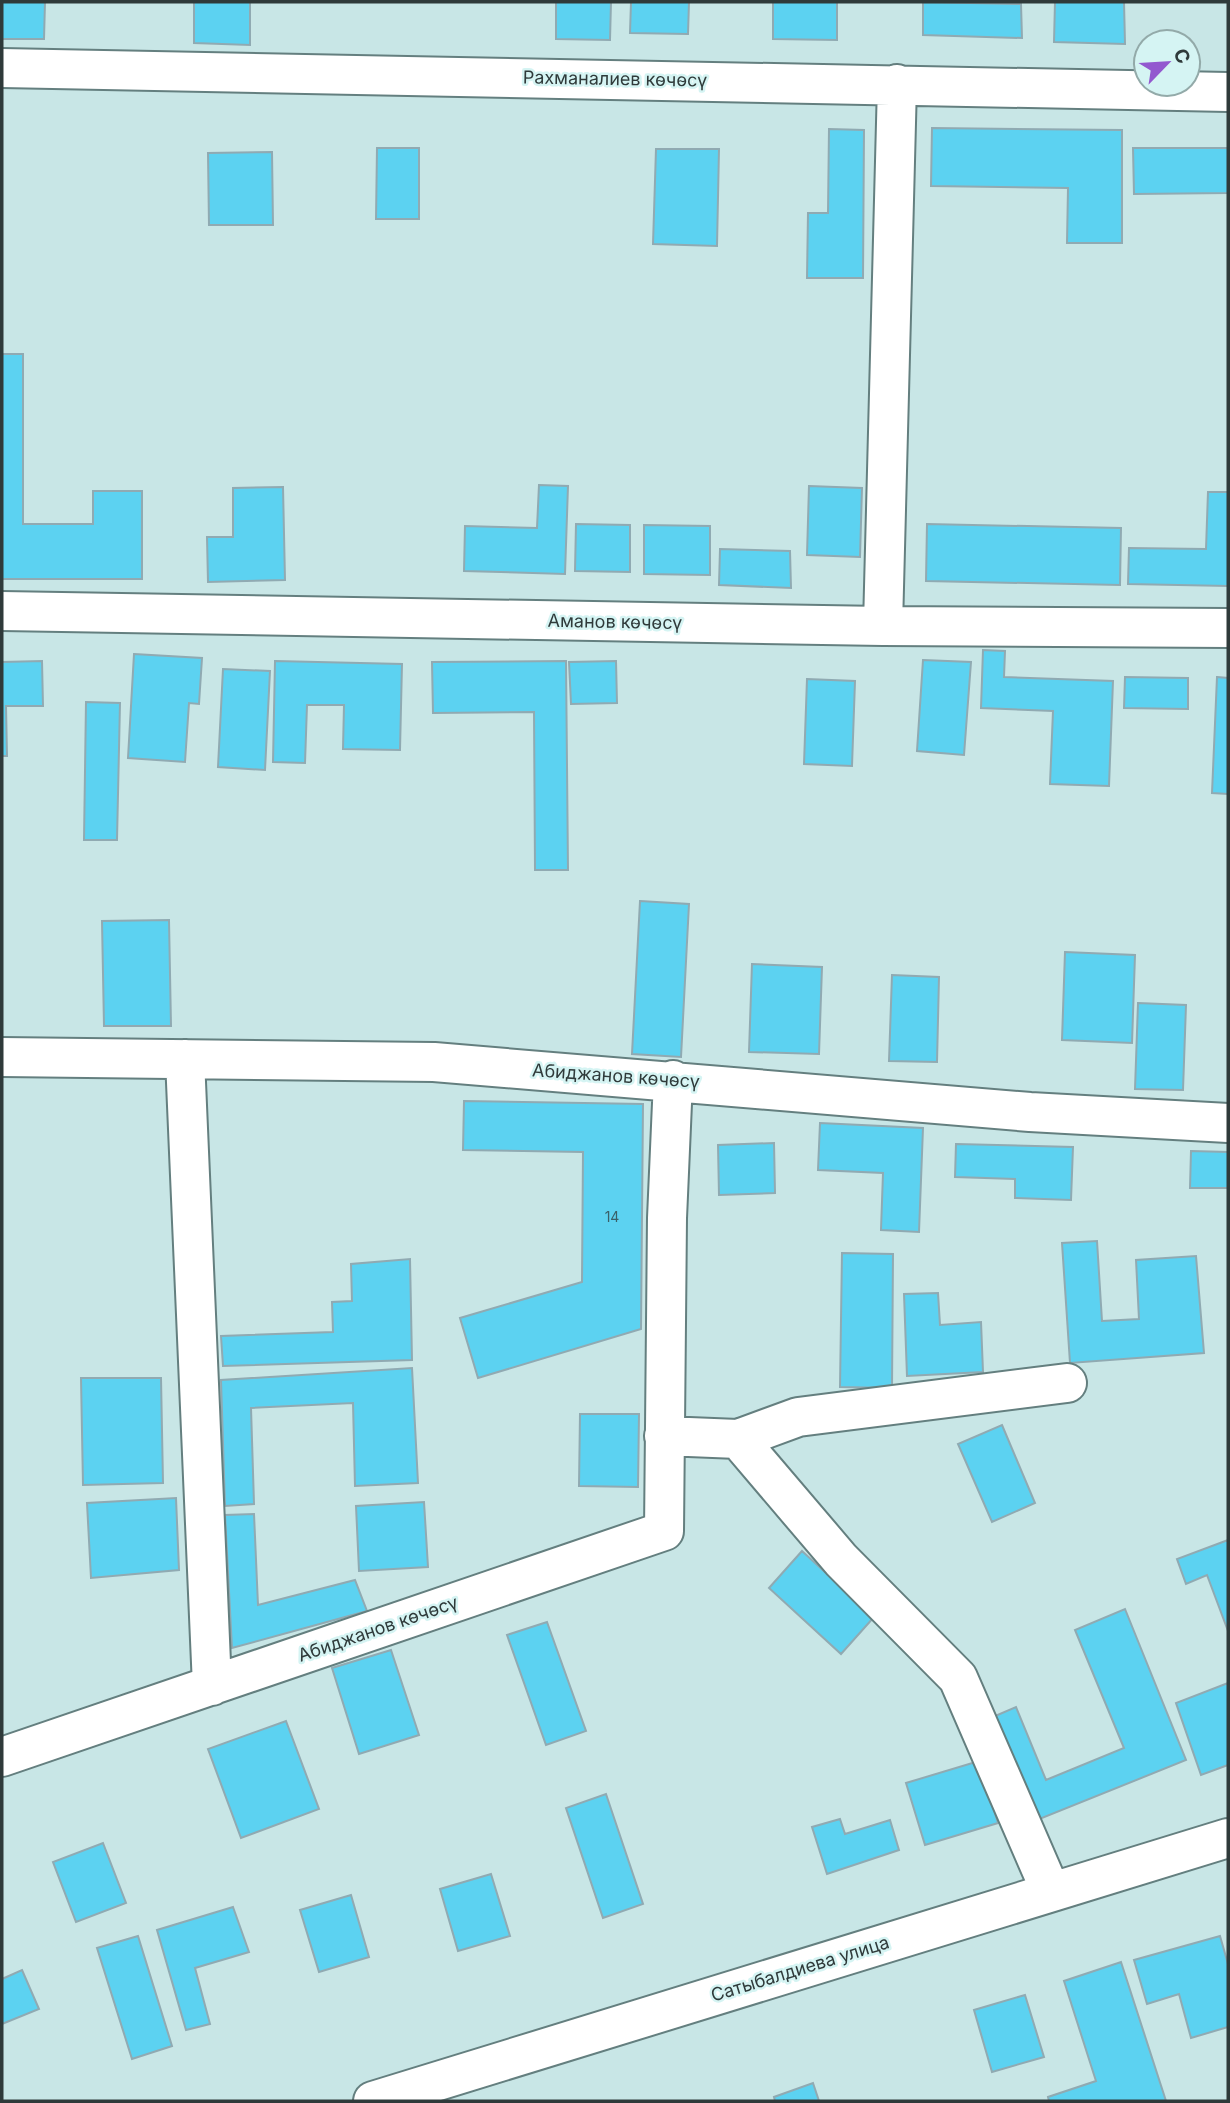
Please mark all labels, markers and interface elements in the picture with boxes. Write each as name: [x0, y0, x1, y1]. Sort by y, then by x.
north arrow: [1132, 28, 1202, 98]
text: С: [1169, 45, 1195, 67]
street label: Рахманалиев көчөсү: [523, 66, 707, 91]
street label: Аманов көчөсү: [548, 610, 682, 633]
street label: Абиджанов көчөсү: [532, 1059, 701, 1092]
house number: 14: [605, 1208, 619, 1225]
street label: Абиджанов көчөсү: [295, 1591, 461, 1666]
street label: Сатыбалдиева улица: [708, 1931, 891, 2006]

